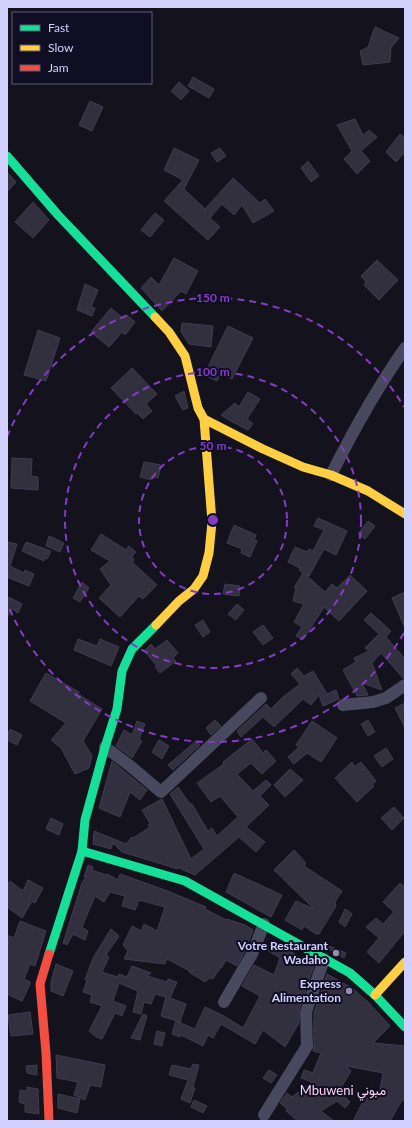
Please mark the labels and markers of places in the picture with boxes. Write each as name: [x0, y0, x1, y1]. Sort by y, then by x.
centre of rings: [206, 513, 220, 527]
place label: Votre Restaurant Wadaho: [237, 938, 329, 967]
marker: Votre Restaurant Wadaho: [331, 948, 341, 958]
place label: Express Alimentation: [271, 976, 341, 1005]
marker: Express Alimentation: [344, 986, 354, 996]

